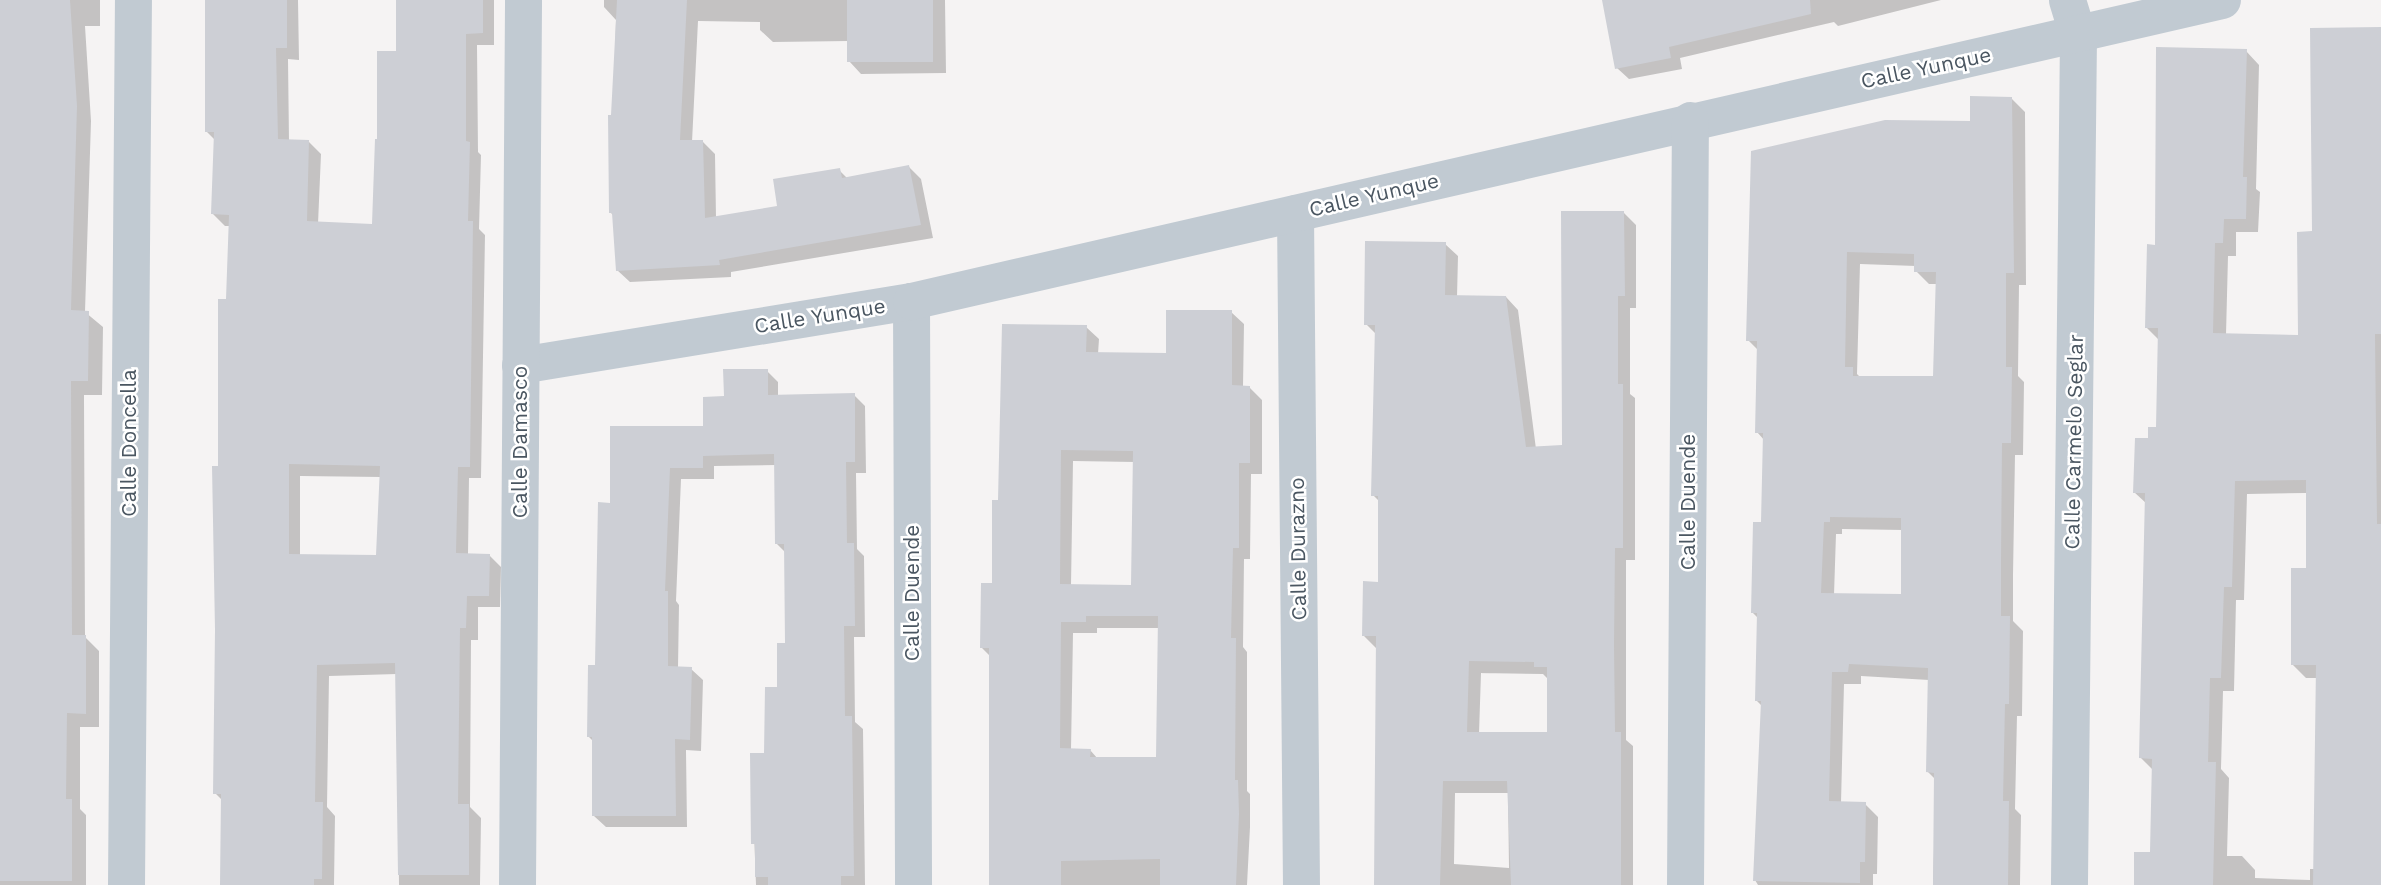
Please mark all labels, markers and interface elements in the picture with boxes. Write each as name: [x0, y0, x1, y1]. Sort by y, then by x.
street label: Calle Yunque: [1858, 42, 1994, 94]
street label: Calle Yunque: [1306, 168, 1442, 222]
street label: Calle Yunque: [752, 293, 888, 339]
street label: Calle Carmelo Seglar: [2060, 334, 2088, 550]
street label: Calle Damasco: [507, 366, 533, 518]
street label: Calle Doncella: [116, 369, 142, 517]
street label: Calle Duende: [1675, 434, 1701, 570]
street label: Calle Durazno: [1284, 477, 1312, 621]
street label: Calle Duende: [899, 525, 925, 661]

